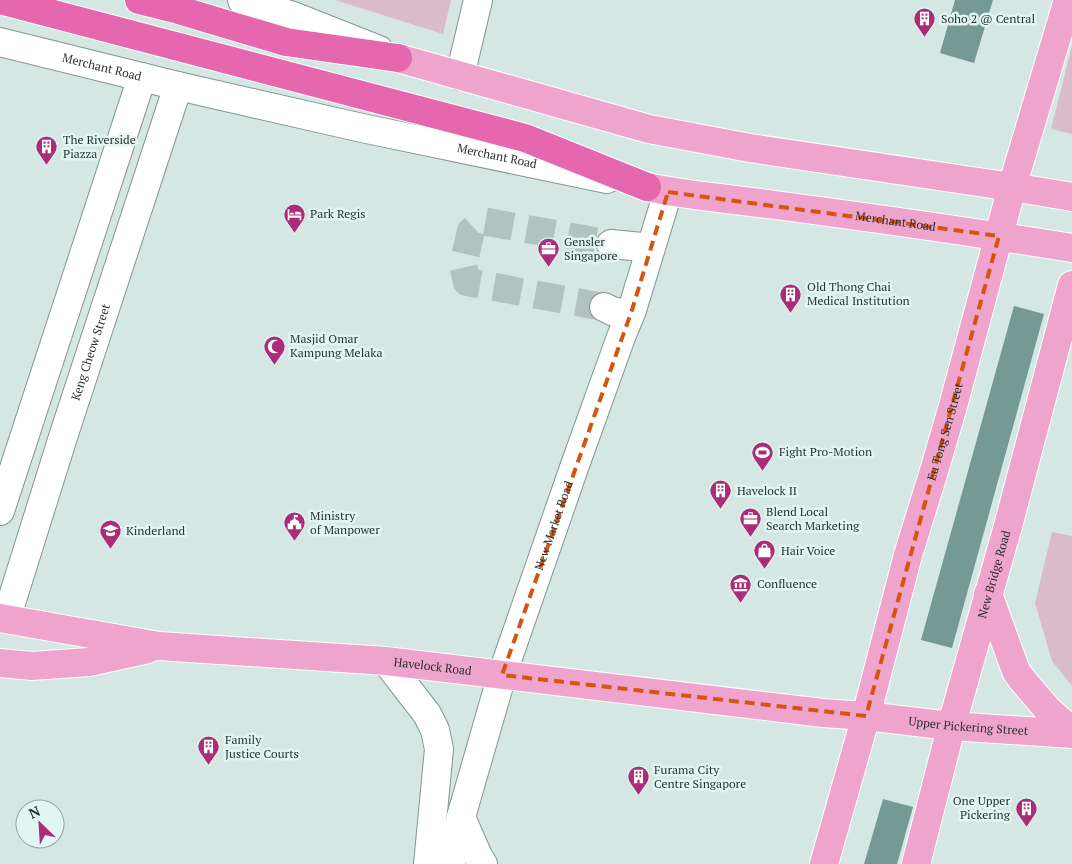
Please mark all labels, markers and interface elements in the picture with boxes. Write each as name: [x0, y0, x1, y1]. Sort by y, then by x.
building icon: Soho 2 @ Central: [913, 7, 937, 38]
place label: Soho 2 @ Central: [941, 11, 1035, 26]
street label: Merchant Road: [61, 50, 144, 84]
place label: The Riverside Piazza: [63, 132, 136, 161]
building icon: The Riverside Piazza: [35, 135, 59, 166]
street label: Merchant Road: [456, 140, 539, 171]
hotel icon: Park Regis: [282, 202, 306, 233]
place label: Park Regis: [310, 206, 366, 221]
street label: Merchant Road: [854, 208, 937, 234]
place label: Gensler Singapore: [564, 234, 618, 263]
office icon: Gensler Singapore: [536, 237, 560, 268]
place label: Old Thong Chai Medical Institution: [807, 279, 910, 308]
building icon: Old Thong Chai Medical Institution: [779, 282, 803, 313]
street label: Keng Cheow Street: [68, 301, 113, 402]
place label: Masjid Omar Kampung Melaka: [290, 331, 383, 360]
mosque icon: Masjid Omar Kampung Melaka: [262, 334, 286, 365]
street label: Eu Tong Sen Street: [923, 381, 966, 482]
sports icon: Fight Pro-Motion: [751, 440, 775, 471]
place label: Fight Pro-Motion: [779, 444, 872, 459]
street label: New Market Road: [531, 478, 576, 572]
building icon: Havelock II: [709, 479, 733, 510]
place label: Havelock II: [737, 483, 797, 498]
place label: Blend Local Search Marketing: [766, 504, 860, 533]
office icon: Blend Local Search Marketing: [738, 507, 762, 538]
place label: Ministry of Manpower: [310, 508, 380, 537]
public building icon: Ministry of Manpower: [282, 511, 306, 542]
school or university icon: Kinderland: [98, 519, 122, 550]
place label: Kinderland: [126, 523, 186, 538]
street label: New Bridge Road: [974, 528, 1013, 620]
shop icon: Hair Voice: [753, 539, 777, 570]
place label: Hair Voice: [781, 543, 835, 558]
museum icon: Confluence: [729, 572, 753, 603]
place label: Confluence: [757, 576, 817, 591]
street label: Havelock Road: [393, 654, 473, 678]
street label: Upper Pickering Street: [908, 713, 1029, 738]
place label: Family Justice Courts: [225, 732, 299, 761]
building icon: Family Justice Courts: [197, 735, 221, 766]
place label: Furama City Centre Singapore: [654, 762, 746, 791]
building icon: Furama City Centre Singapore: [626, 765, 650, 796]
place label: One Upper Pickering: [953, 793, 1011, 822]
building icon: One Upper Pickering: [1014, 796, 1038, 827]
north arrow: [15, 799, 65, 849]
text: N: [25, 801, 43, 823]

